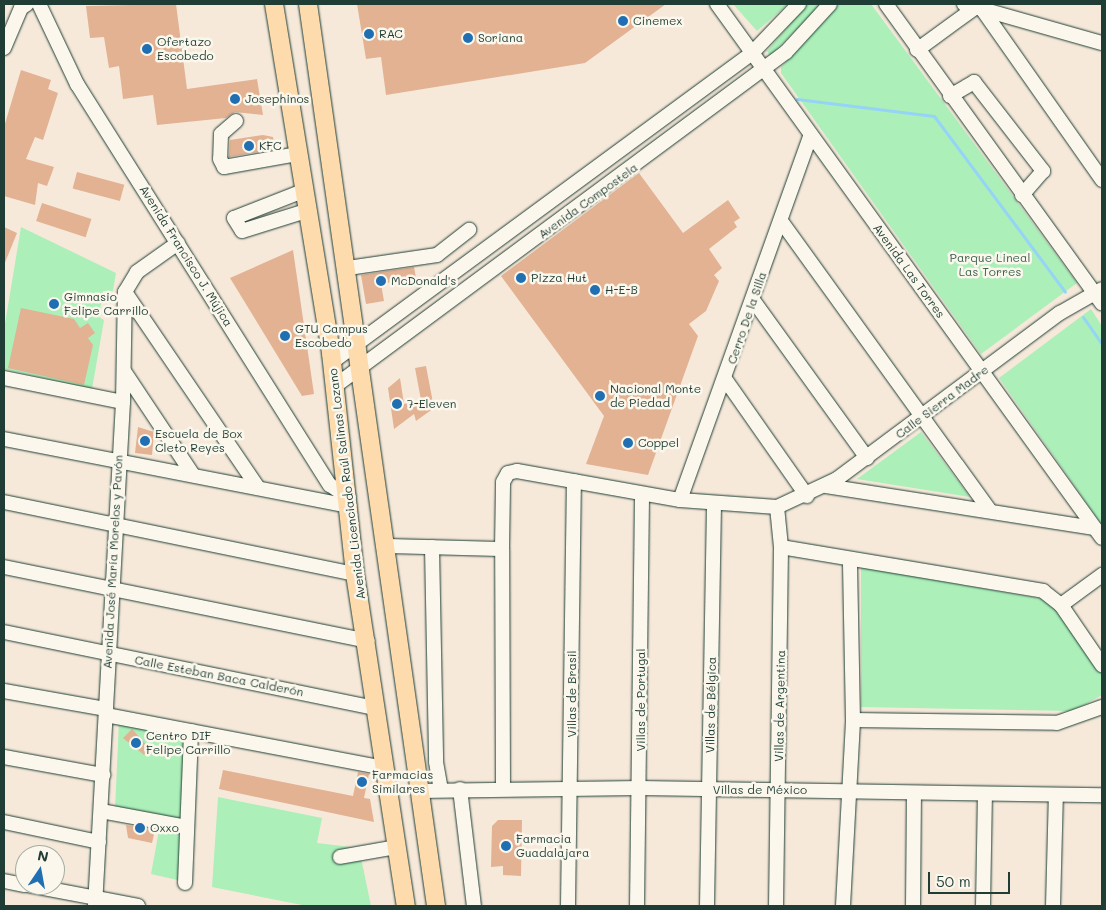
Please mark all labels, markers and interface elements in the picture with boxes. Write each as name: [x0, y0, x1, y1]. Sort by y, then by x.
place label: Cinemex: [633, 14, 682, 28]
marker: Cinemex: [617, 15, 629, 27]
place label: RAC: [379, 27, 403, 41]
marker: RAC: [363, 28, 375, 40]
place label: Soriana: [478, 31, 523, 45]
marker: Soriana: [462, 32, 474, 44]
place label: Ofertazo Escobedo: [157, 35, 214, 63]
marker: Ofertazo Escobedo: [141, 43, 153, 55]
place label: Josephinos: [245, 92, 309, 106]
marker: Josephinos: [229, 93, 241, 105]
place label: KFC: [259, 139, 282, 153]
marker: KFC: [243, 140, 255, 152]
street label: Avenida Compostela: [536, 160, 640, 242]
street label: Avenida Francisco J. Mújica: [136, 183, 236, 329]
street label: Avenida Las Torres: [870, 221, 948, 321]
park label: Parque Lineal Las Torres: [950, 251, 1030, 279]
street label: Cerro De la Silla: [724, 270, 770, 366]
place label: Pizza Hut: [531, 271, 587, 285]
marker: Pizza Hut: [515, 272, 527, 284]
place label: McDonald's: [391, 274, 456, 288]
marker: McDonald's: [375, 275, 387, 287]
place label: H-E-B: [605, 283, 638, 297]
marker: H-E-B: [589, 284, 601, 296]
place label: Gimnasio Felipe Carrillo: [64, 290, 148, 318]
marker: Gimnasio Felipe Carrillo: [48, 298, 60, 310]
place label: GTU Campus Escobedo: [295, 322, 368, 350]
marker: GTU Campus Escobedo: [279, 330, 291, 342]
street label: Calle Sierra Madre: [893, 362, 991, 442]
street label: Avenida Licenciado Raúl Salinas Lozano: [326, 368, 368, 600]
place label: Nacional Monte de Piedad: [610, 382, 701, 410]
marker: Nacional Monte de Piedad: [594, 390, 606, 402]
place label: 7-Eleven: [407, 397, 456, 411]
marker: 7-Eleven: [391, 398, 403, 410]
place label: Escuela de Box Cleto Reyes: [155, 427, 243, 455]
marker: Escuela de Box Cleto Reyes: [139, 435, 151, 447]
place label: Coppel: [638, 436, 679, 450]
marker: Coppel: [622, 437, 634, 449]
street label: Avenida José María Morelos y Pavón: [100, 455, 126, 669]
street label: Villas de Portugal: [634, 648, 648, 752]
street label: Villas de Argentina: [772, 650, 788, 762]
street label: Villas de Brasil: [565, 651, 579, 737]
street label: Calle Esteban Baca Calderón: [133, 653, 305, 699]
street label: Villas de Bélgica: [703, 657, 719, 753]
place label: Centro DIF Felipe Carrillo: [146, 729, 230, 757]
marker: Centro DIF Felipe Carrillo: [130, 737, 142, 749]
place label: Farmacias Similares: [372, 768, 433, 796]
marker: Farmacias Similares: [356, 776, 368, 788]
street label: Villas de México: [713, 783, 807, 797]
place label: Oxxo: [150, 821, 179, 835]
marker: Oxxo: [134, 822, 146, 834]
place label: Farmacia Guadalajara: [516, 832, 590, 860]
marker: Farmacia Guadalajara: [500, 840, 512, 852]
north arrow: [15, 845, 65, 895]
text: N: [36, 845, 50, 866]
scale bar: [931, 862, 1014, 894]
text: 50 m: [936, 871, 971, 891]

